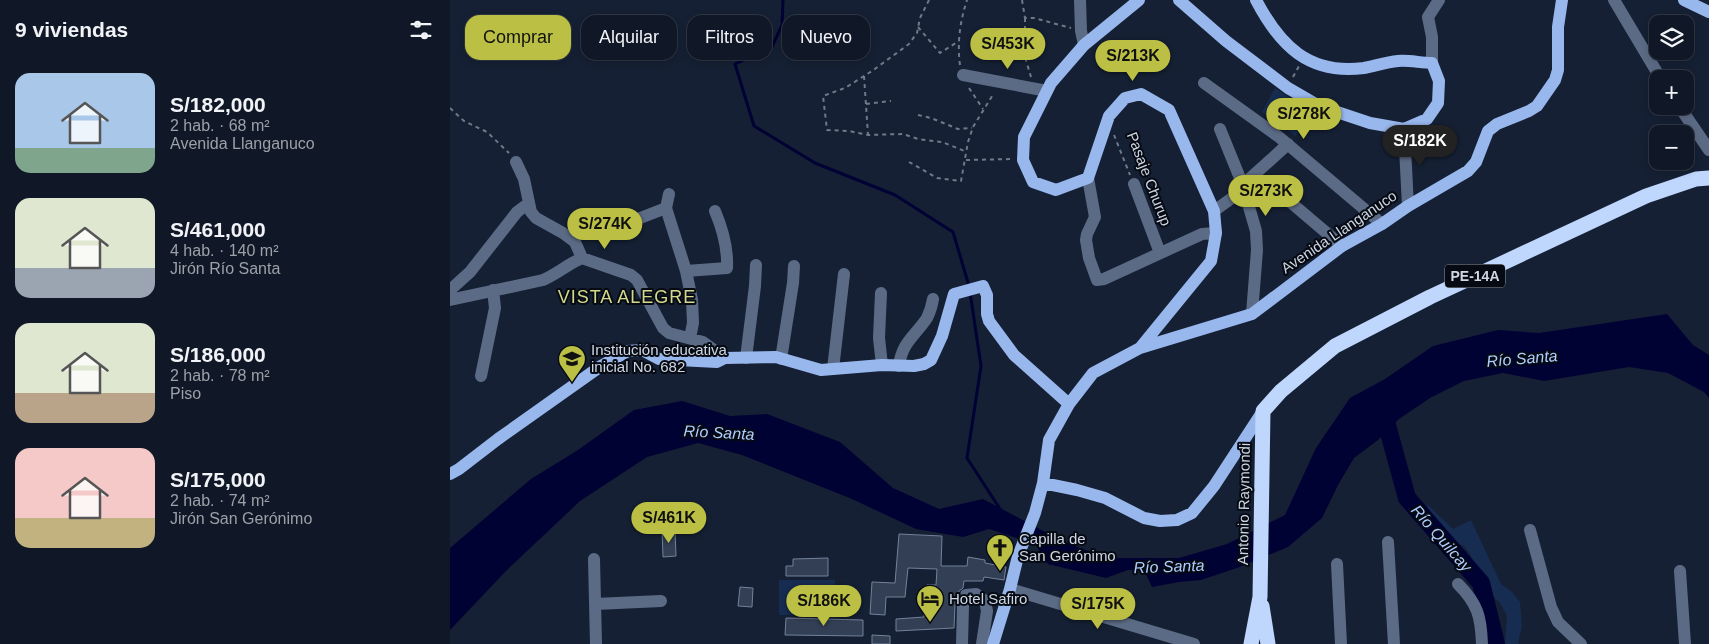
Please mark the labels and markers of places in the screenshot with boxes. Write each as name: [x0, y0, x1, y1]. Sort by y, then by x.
pin: S/453K: [967, 28, 1049, 70]
pin: S/213K: [1092, 39, 1174, 82]
pin: S/278K: [1263, 98, 1345, 140]
pin: S/182K: [1379, 124, 1461, 167]
pin: S/273K: [1225, 174, 1307, 217]
pin: S/274K: [564, 208, 646, 250]
place label: Institución educativa inicial No. 682: [591, 341, 728, 375]
school or university icon: Institución educativa inicial No. 682: [557, 344, 587, 383]
pin: S/461K: [628, 502, 710, 544]
place label: Capilla de San Gerónimo: [1019, 530, 1116, 564]
church icon: Capilla de San Gerónimo: [985, 533, 1015, 572]
pin: S/186K: [783, 584, 865, 627]
hotel icon: Hotel Safiro: [915, 584, 945, 623]
pin: S/175K: [1057, 588, 1139, 630]
place label: Hotel Safiro: [949, 590, 1027, 607]

